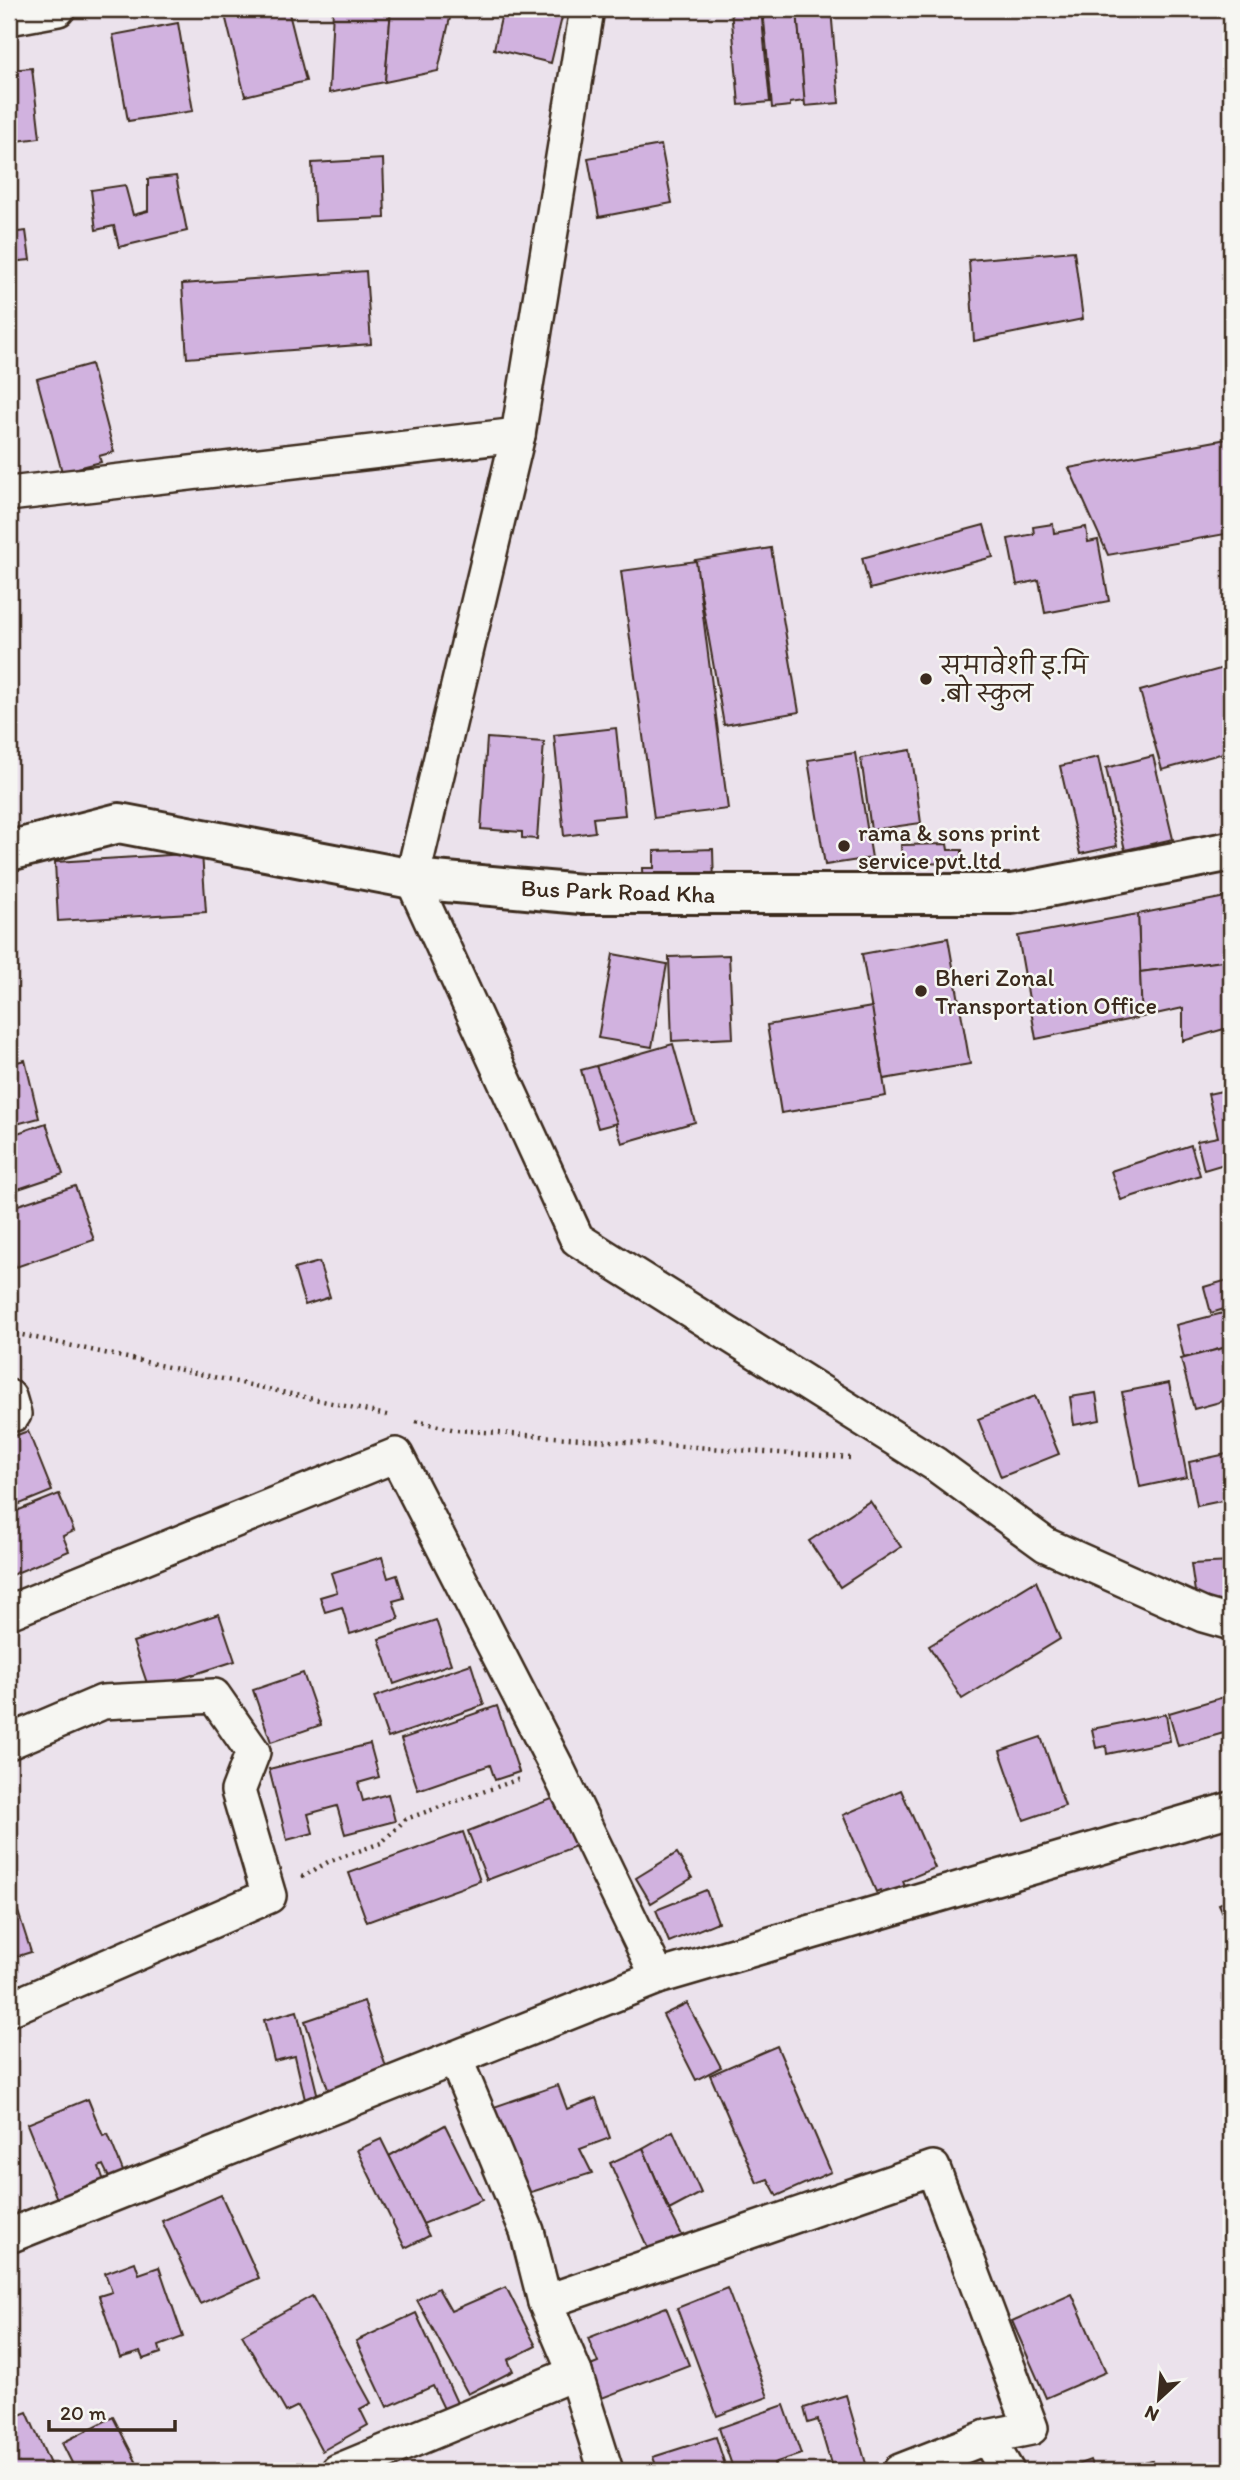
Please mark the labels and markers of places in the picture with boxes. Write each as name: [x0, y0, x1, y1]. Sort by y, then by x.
place label: समावेशी इ.मि .बाे स्कुल: [938, 646, 1089, 711]
marker: समावेशी इ.मि .बाे स्कुल: [918, 671, 934, 687]
place label: rama & sons print service pvt.ltd: [858, 818, 1040, 875]
marker: rama & sons print service pvt.ltd: [836, 838, 852, 854]
place label: Bheri Zonal Transportation Office: [935, 963, 1157, 1020]
marker: Bheri Zonal Transportation Office: [913, 983, 929, 999]

